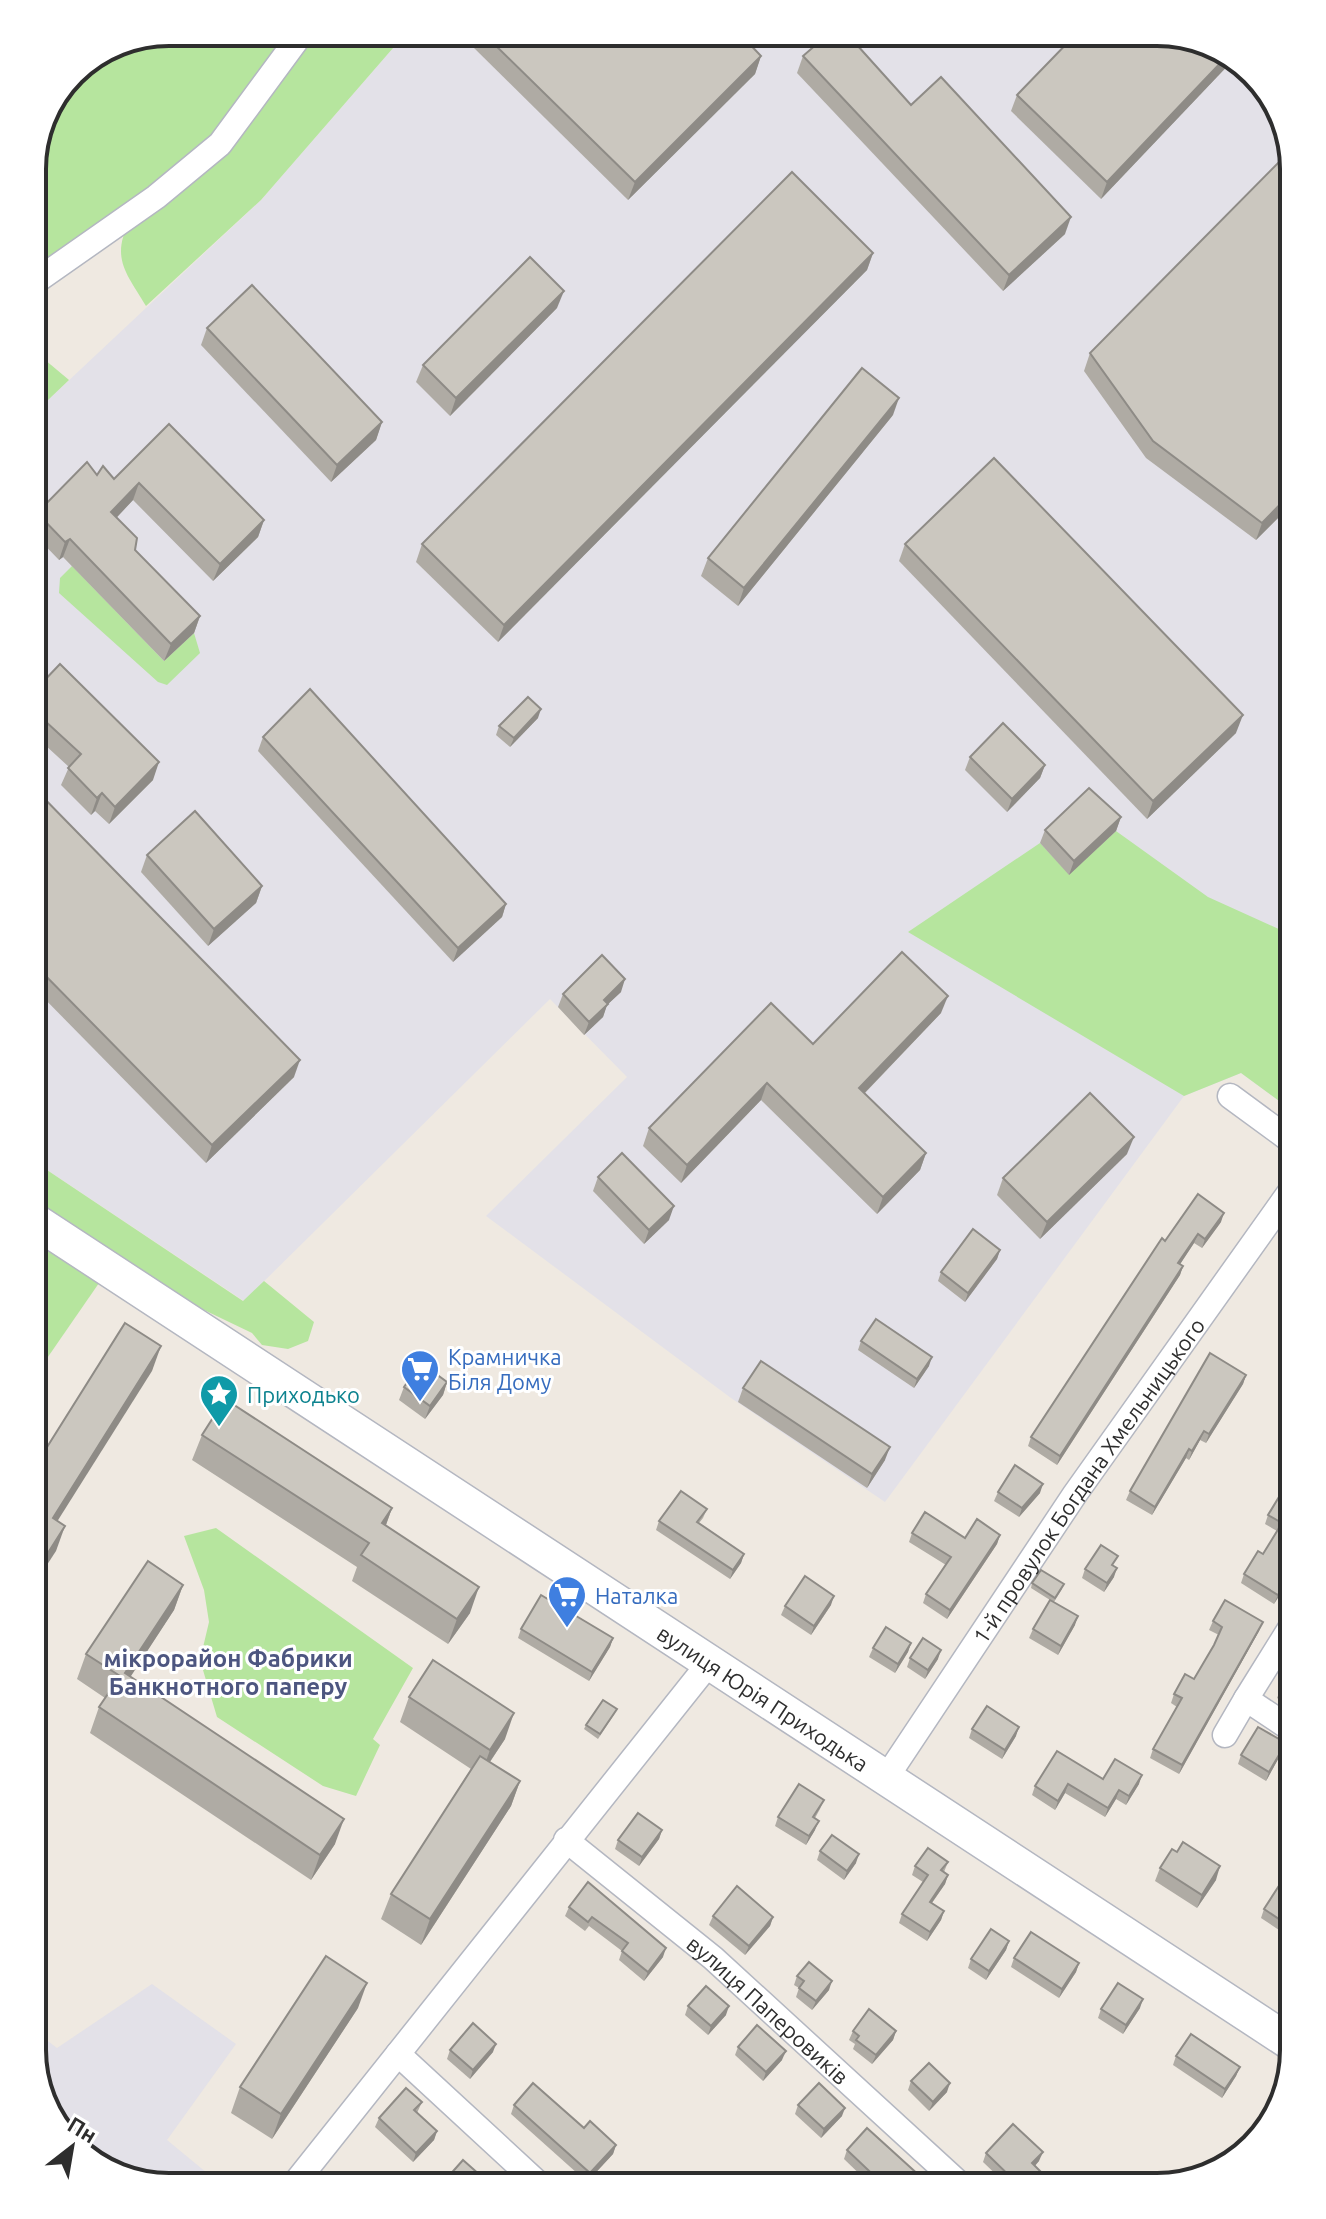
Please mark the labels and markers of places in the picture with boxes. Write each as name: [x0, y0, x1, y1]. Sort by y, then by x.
place label: Крамничка Біля Дому: [448, 1344, 562, 1394]
supermarket icon: Крамничка Біля Дому: [399, 1348, 441, 1403]
place icon: Приходько: [198, 1373, 240, 1428]
place label: Приходько: [247, 1382, 360, 1407]
supermarket icon: Наталка: [546, 1574, 588, 1629]
place label: Наталка: [595, 1583, 678, 1608]

